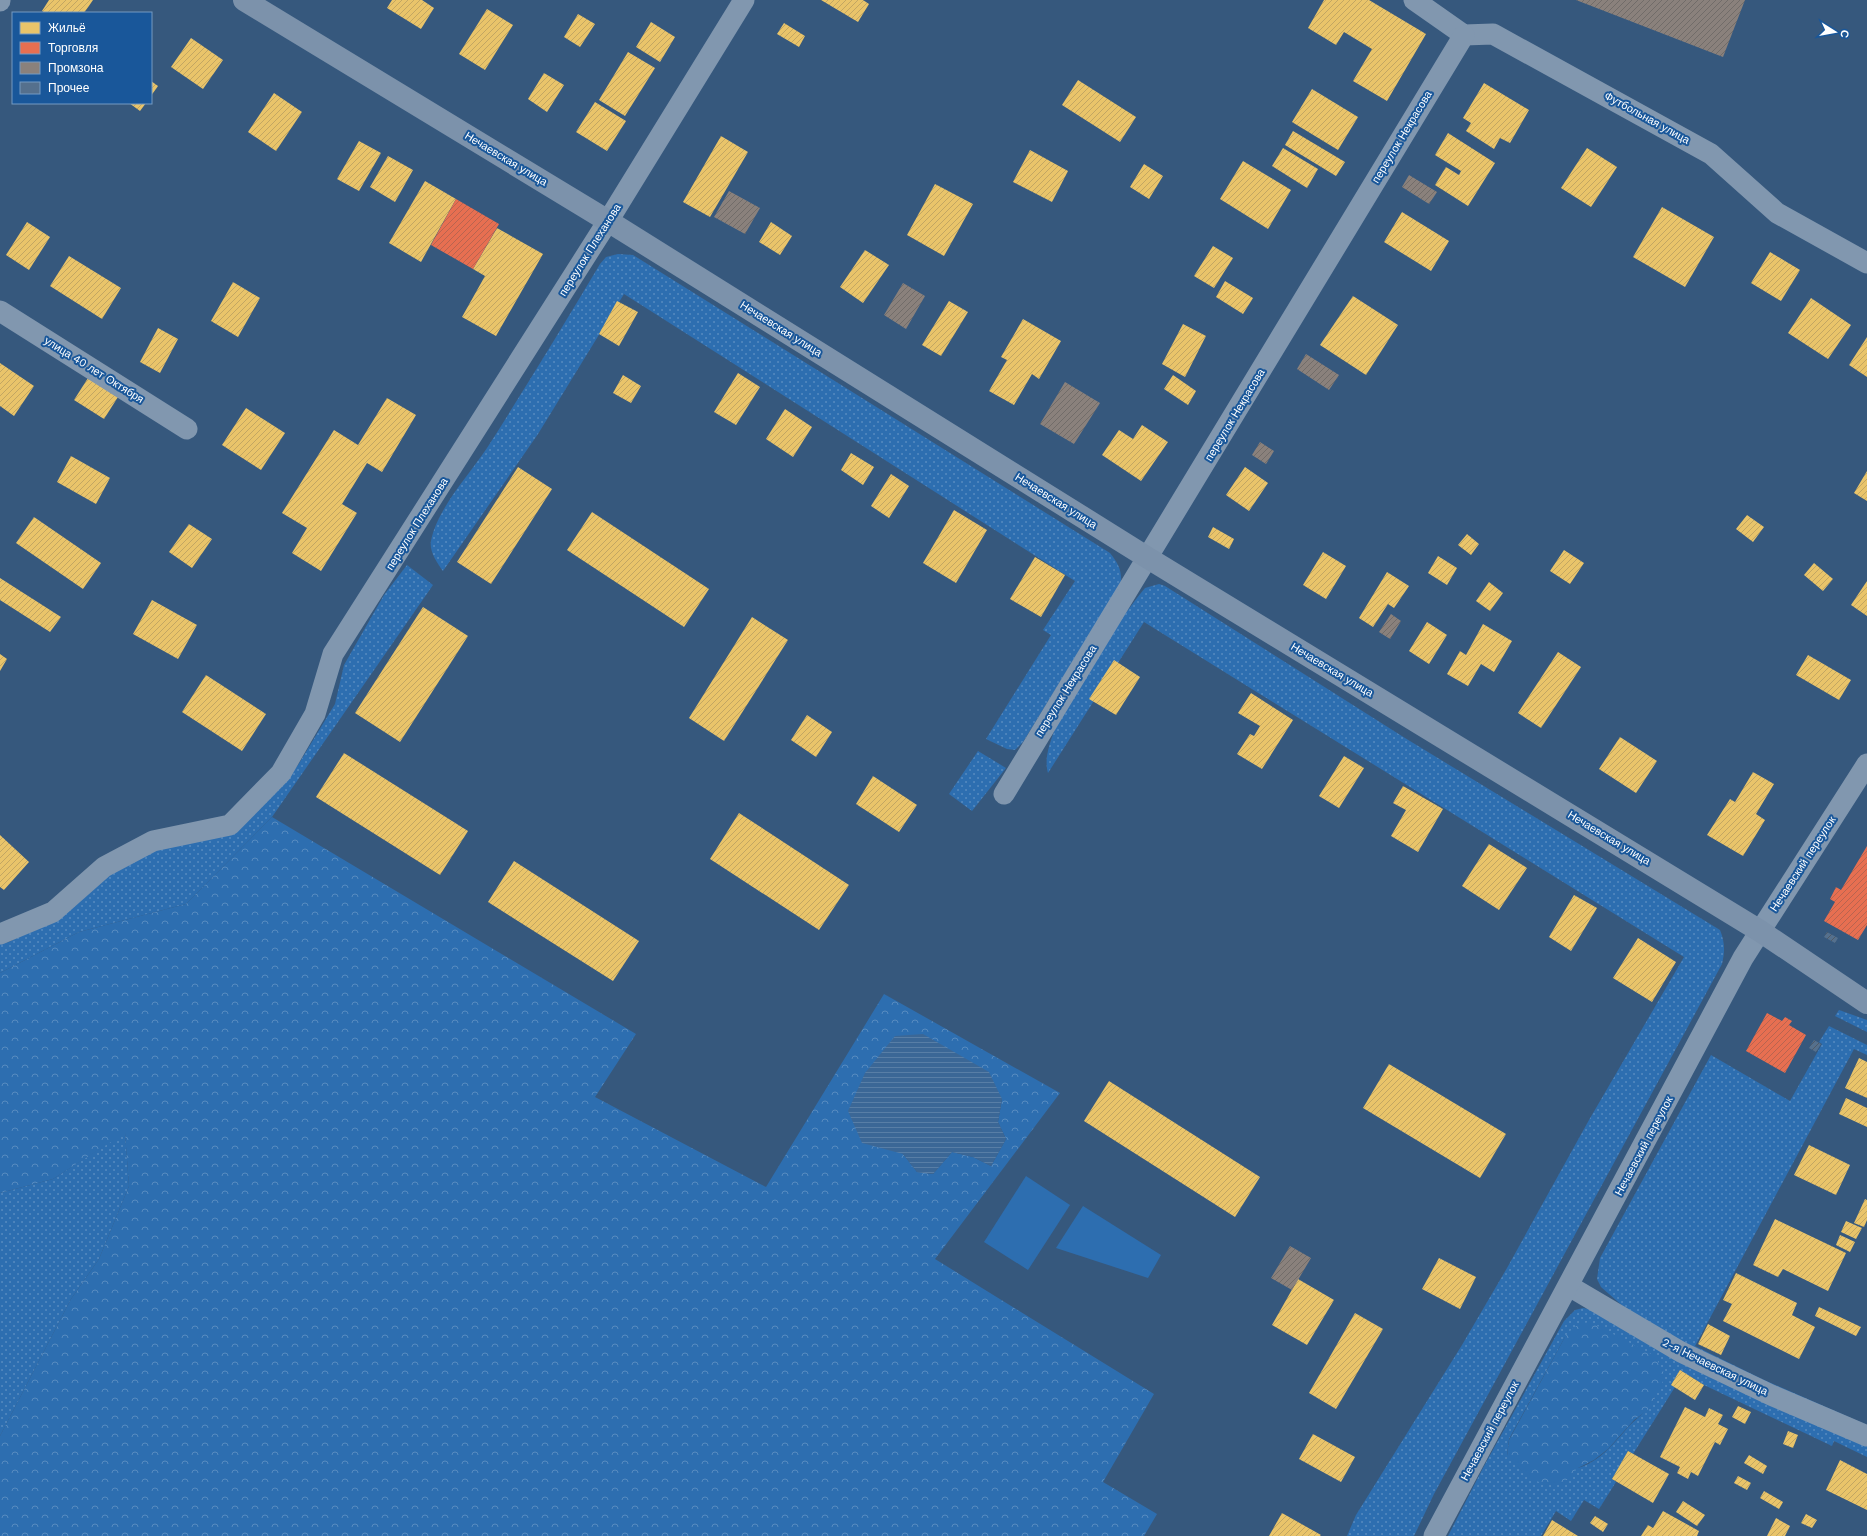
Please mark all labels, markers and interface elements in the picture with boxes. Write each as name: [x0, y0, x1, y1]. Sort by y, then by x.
legend: [12, 12, 152, 104]
north arrow: [1815, 12, 1855, 52]
text: Жильё: [48, 21, 86, 35]
text: С: [1837, 29, 1851, 39]
text: Торговля: [48, 41, 98, 55]
text: Промзона: [48, 61, 104, 75]
text: Прочее: [48, 81, 90, 95]
street label: переулок Некрасова: [1369, 88, 1435, 186]
street label: Футбольная улица: [1602, 89, 1693, 147]
street label: Нечаевская улица: [462, 129, 550, 189]
street label: переулок Плеханова: [556, 201, 624, 299]
street label: Нечаевская улица: [738, 299, 825, 360]
street label: улица 40 лет Октября: [42, 334, 146, 406]
street label: переулок Некрасова: [1202, 366, 1268, 464]
street label: Нечаевская улица: [1013, 471, 1100, 532]
street label: переулок Плеханова: [383, 475, 451, 573]
street label: Нечаевская улица: [1288, 640, 1376, 700]
street label: переулок Некрасова: [1033, 642, 1100, 739]
street label: Нечаевская улица: [1565, 808, 1653, 868]
street label: Нечаевский переулок: [1767, 814, 1839, 914]
street label: Нечаевский переулок: [1612, 1094, 1676, 1198]
street label: 2-я Нечаевская улица: [1660, 1336, 1771, 1399]
street label: Нечаевский переулок: [1458, 1379, 1522, 1483]

